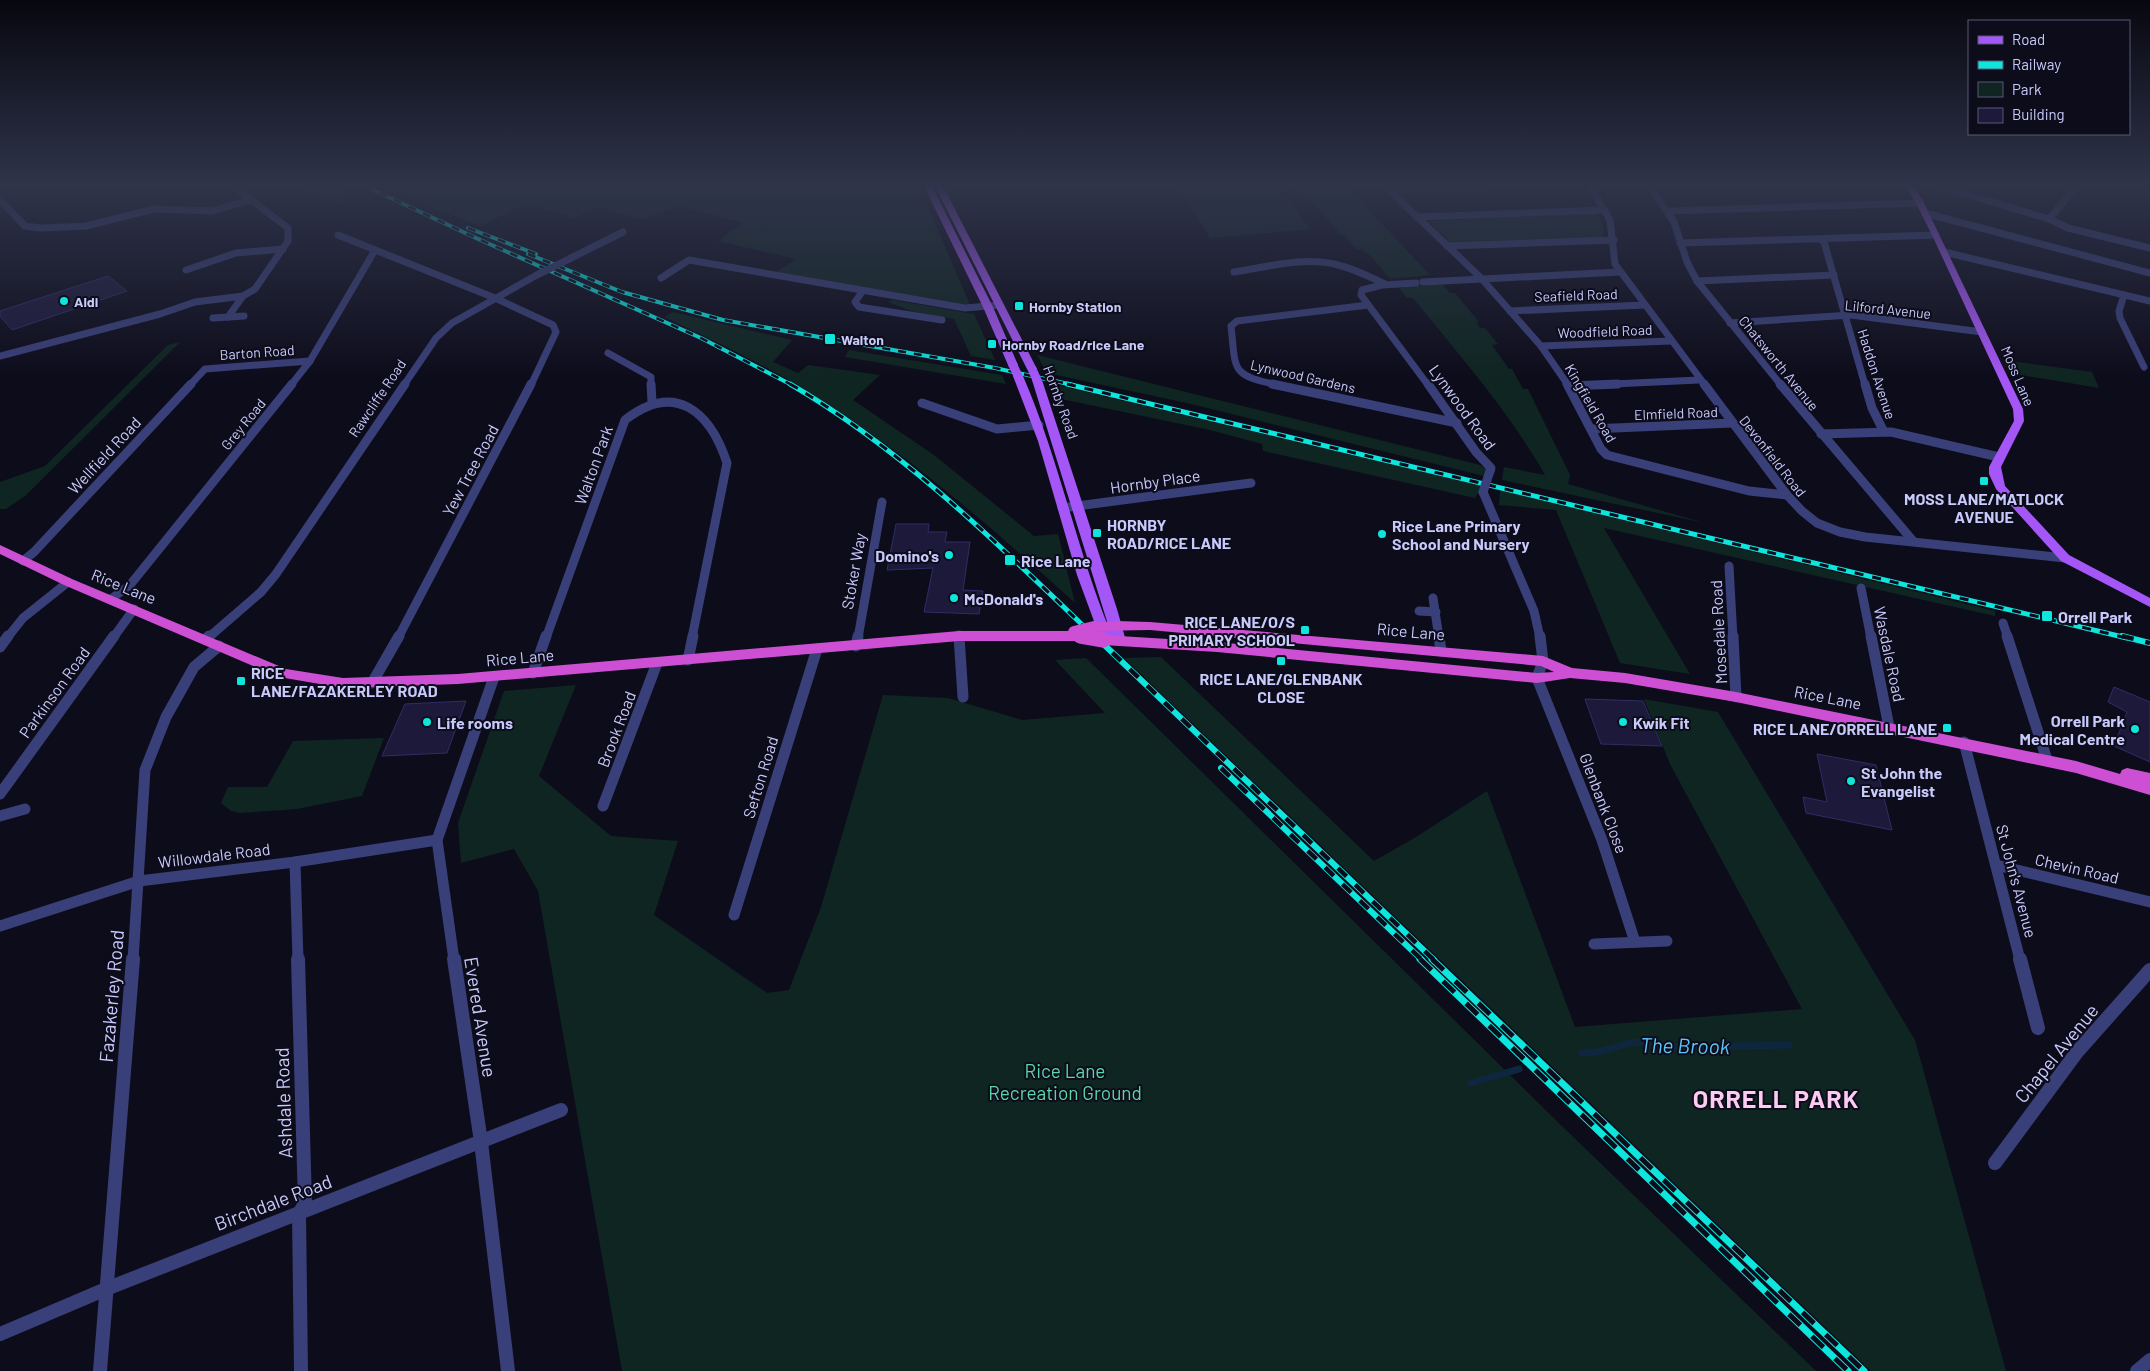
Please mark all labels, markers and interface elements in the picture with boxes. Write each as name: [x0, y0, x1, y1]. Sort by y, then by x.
legend: [1968, 20, 2130, 135]
text: Road: [2012, 30, 2045, 48]
text: Railway: [2012, 55, 2061, 73]
text: Park: [2012, 80, 2042, 98]
text: Building: [2012, 105, 2065, 123]
street label: Seafield Road: [1534, 285, 1618, 305]
place label: Aldi: [74, 293, 98, 310]
marker: Aldi: [58, 295, 70, 307]
street label: Lilford Avenue: [1844, 296, 1932, 322]
place label: Hornby Station: [1029, 298, 1121, 315]
marker: Hornby Station: [1013, 300, 1025, 312]
street label: Chatsworth Avenue: [1736, 312, 1822, 414]
street label: Woodfield Road: [1557, 321, 1653, 341]
street label: Haddon Avenue: [1854, 327, 1900, 421]
place label: Walton: [841, 331, 884, 348]
marker: Walton: [823, 332, 837, 346]
place label: Hornby Road/rice Lane: [1002, 336, 1145, 353]
marker: Hornby Road/rice Lane: [986, 338, 998, 350]
street label: Barton Road: [219, 341, 295, 363]
street label: Moss Lane: [1998, 343, 2038, 409]
street label: Rawcliffe Road: [345, 356, 409, 440]
street label: Lynwood Gardens: [1249, 356, 1357, 396]
street label: Lynwood Road: [1426, 361, 1500, 453]
street label: Kingfield Road: [1562, 361, 1620, 445]
street label: Hornby Road: [1040, 363, 1082, 441]
street label: Grey Road: [217, 395, 269, 453]
street label: Elmfield Road: [1634, 403, 1718, 423]
street label: Devonfield Road: [1736, 412, 1810, 500]
street label: Wellfield Road: [63, 413, 145, 497]
street label: Yew Tree Road: [438, 421, 502, 519]
street label: Walton Park: [570, 423, 616, 507]
street label: Hornby Place: [1109, 465, 1201, 497]
marker: MOSS LANE/MATLOCK AVENUE: [1978, 475, 1990, 487]
place label: MOSS LANE/MATLOCK AVENUE: [1904, 489, 2064, 526]
place label: HORNBY ROAD/RICE LANE: [1107, 515, 1231, 552]
place label: Rice Lane Primary School and Nursery: [1392, 516, 1530, 553]
marker: HORNBY ROAD/RICE LANE: [1091, 527, 1103, 539]
marker: Rice Lane Primary School and Nursery: [1376, 528, 1388, 540]
street label: Stoker Way: [837, 531, 869, 611]
place label: Domino's: [875, 546, 939, 565]
marker: Domino's: [943, 549, 955, 561]
place label: Rice Lane: [1021, 551, 1091, 570]
marker: Rice Lane: [1003, 553, 1017, 567]
street label: Rice Lane: [89, 564, 159, 608]
street label: Mosedale Road: [1706, 580, 1730, 684]
place label: McDonald's: [964, 589, 1043, 608]
marker: McDonald's: [948, 592, 960, 604]
street label: Wasdale Road: [1871, 605, 1909, 703]
place label: Orrell Park: [2058, 607, 2133, 626]
marker: Orrell Park: [2040, 609, 2054, 623]
place label: RICE LANE/O/S PRIMARY SCHOOL: [1168, 612, 1295, 649]
street label: Rice Lane: [1376, 619, 1446, 643]
marker: RICE LANE/O/S PRIMARY SCHOOL: [1299, 624, 1311, 636]
street label: Parkinson Road: [15, 643, 93, 741]
street label: Rice Lane: [485, 645, 555, 669]
marker: RICE LANE/GLENBANK CLOSE: [1275, 655, 1287, 667]
place label: RICE LANE/FAZAKERLEY ROAD: [251, 663, 438, 700]
place label: RICE LANE/GLENBANK CLOSE: [1199, 669, 1363, 706]
marker: RICE LANE/FAZAKERLEY ROAD: [235, 675, 247, 687]
street label: Rice Lane: [1793, 681, 1863, 713]
street label: Brook Road: [593, 688, 639, 770]
place label: Orrell Park Medical Centre: [2020, 711, 2125, 748]
place label: Life rooms: [437, 713, 513, 732]
place label: Kwik Fit: [1633, 713, 1690, 732]
marker: Life rooms: [421, 716, 433, 728]
marker: Kwik Fit: [1617, 716, 1629, 728]
place label: RICE LANE/ORRELL LANE: [1753, 719, 1937, 738]
marker: RICE LANE/ORRELL LANE: [1941, 722, 1953, 734]
marker: Orrell Park Medical Centre: [2129, 723, 2141, 735]
street label: Sefton Road: [738, 734, 782, 820]
street label: Glenbank Close: [1576, 750, 1632, 856]
place label: St John the Evangelist: [1861, 763, 1943, 800]
marker: St John the Evangelist: [1845, 775, 1857, 787]
street label: St John's Avenue: [1993, 822, 2041, 940]
street label: Willowdale Road: [157, 839, 271, 871]
street label: Chevin Road: [2033, 849, 2121, 887]
street label: Fazakerley Road: [94, 929, 128, 1063]
street label: Evered Avenue: [460, 955, 502, 1079]
street label: Chapel Avenue: [2009, 999, 2103, 1107]
water label: The Brook: [1640, 1032, 1731, 1058]
street label: Ashdale Road: [270, 1047, 296, 1159]
park label: Rice Lane Recreation Ground: [988, 1059, 1142, 1104]
district label: ORRELL PARK: [1693, 1083, 1859, 1113]
street label: Birchdale Road: [211, 1169, 335, 1235]

